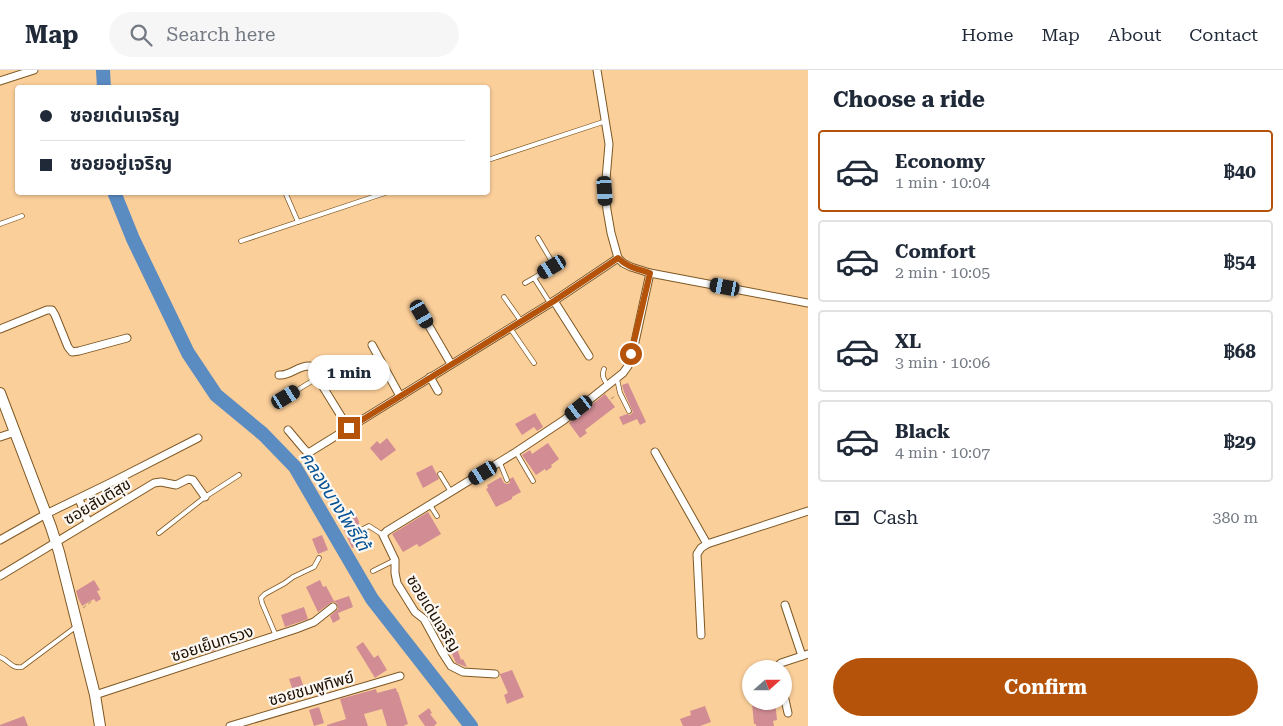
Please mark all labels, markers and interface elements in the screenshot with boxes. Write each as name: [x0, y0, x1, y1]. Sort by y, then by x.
search box: [109, 12, 459, 57]
text: Map: [25, 21, 79, 49]
icon: search: [127, 21, 155, 49]
text: Search here: [167, 23, 275, 46]
text: Home: [961, 24, 1013, 45]
text: Map: [1041, 24, 1080, 45]
text: About: [1108, 24, 1161, 45]
text: Contact: [1189, 24, 1258, 45]
text: Choose a ride: [833, 87, 985, 112]
text: ซอยเด่นเจริญ: [70, 104, 180, 127]
icon: car: [835, 149, 880, 194]
text: Economy: [895, 150, 985, 173]
text: ซอยอยู่เจริญ: [70, 152, 172, 175]
text: ฿40: [1224, 160, 1256, 183]
text: 1 min · 10:04: [895, 173, 990, 192]
car: [596, 176, 613, 206]
icon: car: [835, 239, 880, 284]
text: Comfort: [895, 240, 976, 263]
text: ฿54: [1224, 250, 1256, 273]
car: [535, 253, 568, 281]
text: 2 min · 10:05: [895, 263, 990, 282]
car: [708, 277, 741, 297]
car: [408, 297, 435, 331]
icon: car: [835, 329, 880, 374]
text: XL: [895, 330, 921, 353]
text: ฿68: [1224, 340, 1256, 363]
route start: [620, 343, 642, 365]
text: 3 min · 10:06: [895, 353, 990, 372]
callout: 1 min: [308, 356, 390, 390]
text: 1 min: [327, 363, 371, 382]
car: [269, 383, 302, 411]
car: [562, 393, 595, 423]
route end: [338, 417, 360, 439]
icon: car: [835, 419, 880, 464]
text: Black: [895, 420, 950, 443]
text: ฿29: [1224, 430, 1256, 453]
text: 4 min · 10:07: [895, 443, 990, 462]
water label: คลองบางโพธิ์ใต้: [297, 447, 376, 557]
car: [466, 459, 499, 487]
street label: ซอยสันติสุข: [60, 474, 134, 529]
icon: cash: [833, 504, 861, 532]
text: Cash: [873, 506, 918, 529]
text: 380 m: [1212, 508, 1258, 527]
street label: ซอยเด่นเจริญ: [402, 571, 465, 655]
street label: ซอยเย็นทรวง: [169, 621, 256, 666]
button: Confirm: [833, 658, 1258, 716]
north arrow: [742, 660, 792, 710]
map controls: [742, 660, 792, 710]
street label: ซอยชมพูทิพย์: [266, 667, 356, 710]

